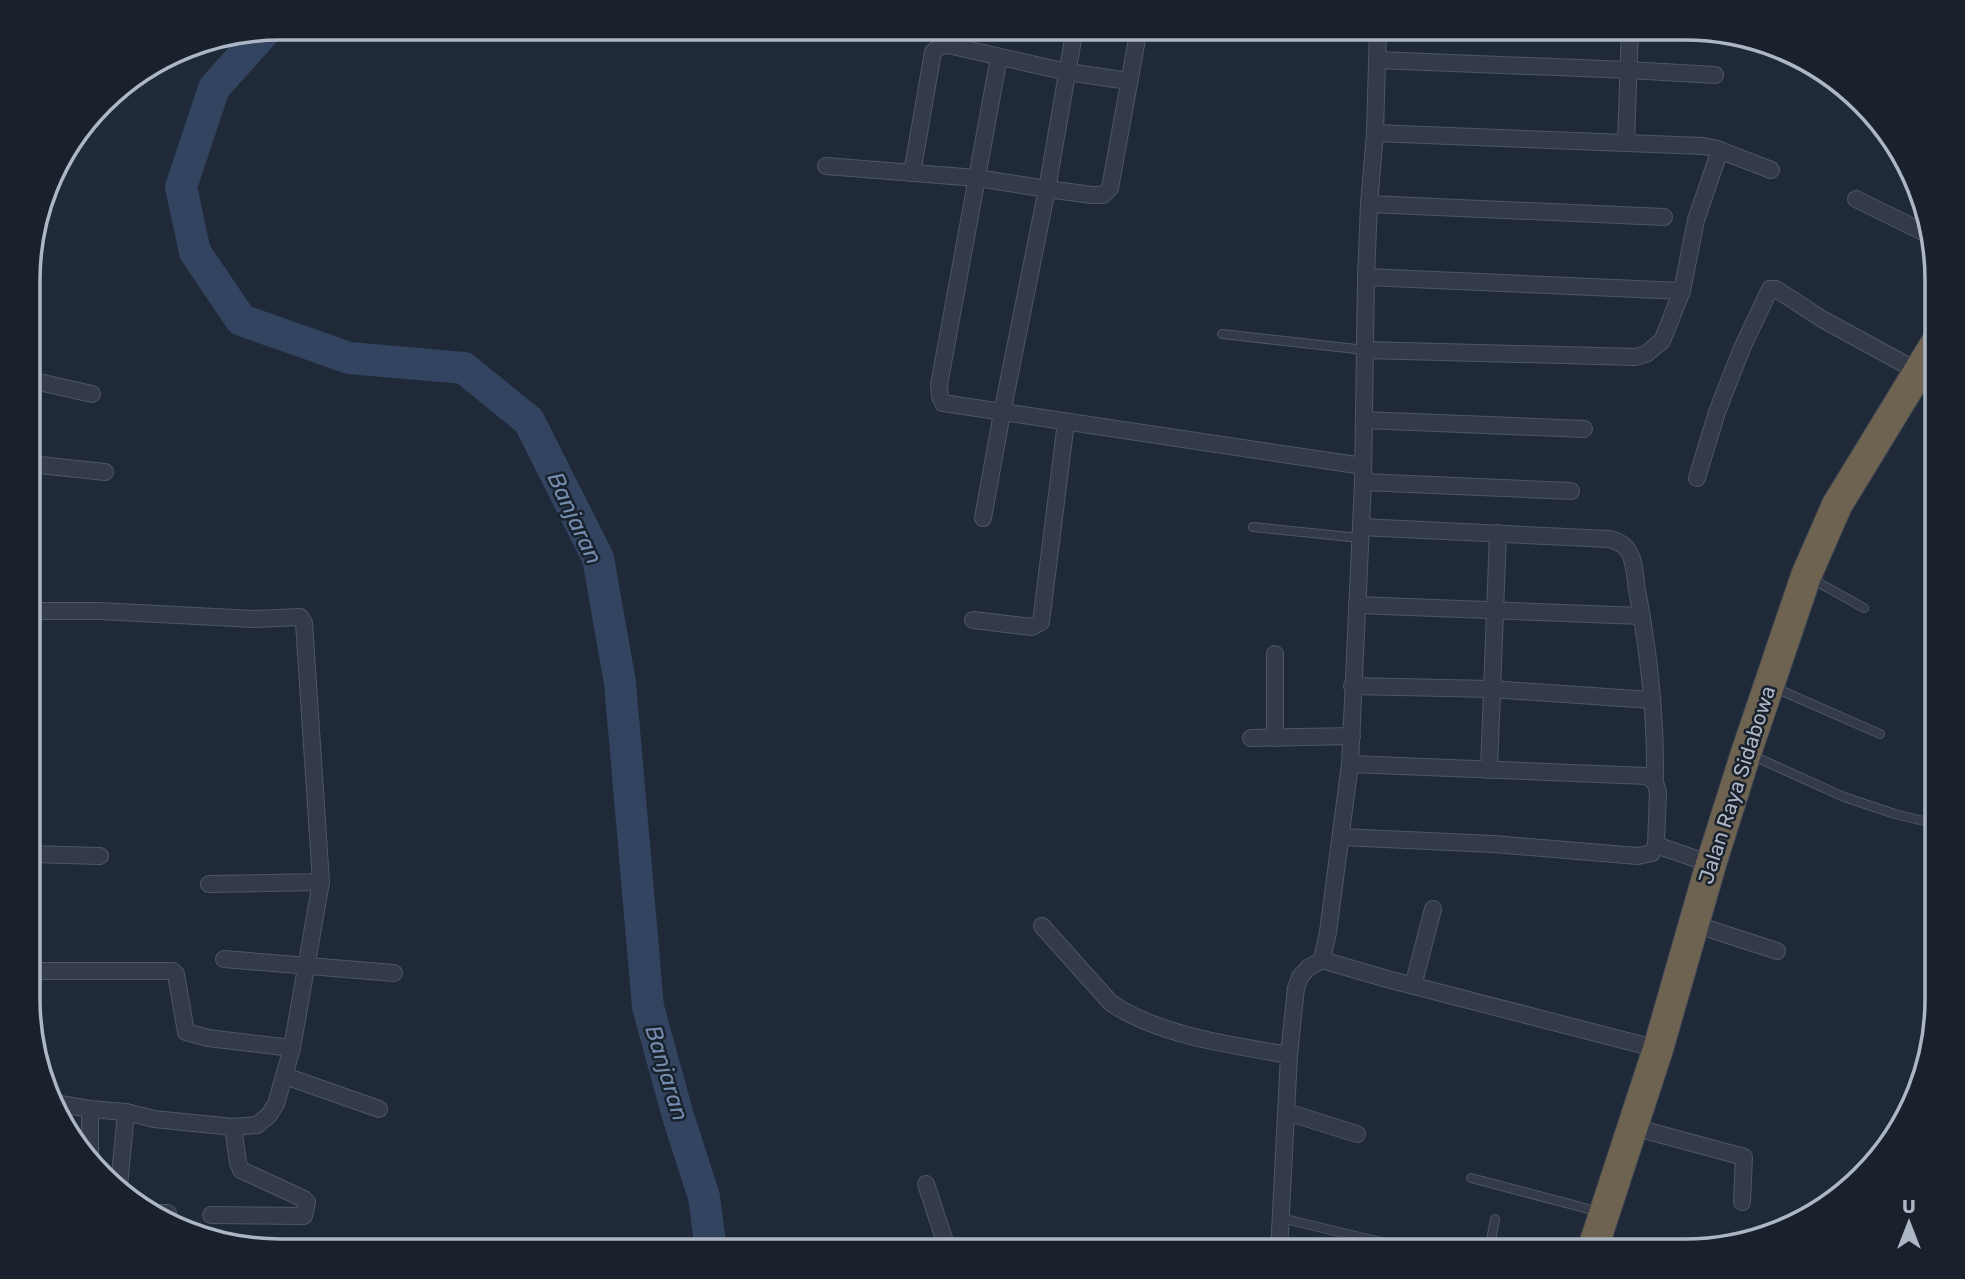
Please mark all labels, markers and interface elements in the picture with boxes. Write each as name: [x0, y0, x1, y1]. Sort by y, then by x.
water label: Banjaran: [542, 467, 608, 569]
street label: Jalan Raya Sidabowa: [1693, 683, 1780, 887]
water label: Banjaran: [639, 1022, 695, 1124]
north arrow: [1874, 1188, 1944, 1258]
text: U: [1902, 1195, 1916, 1218]

